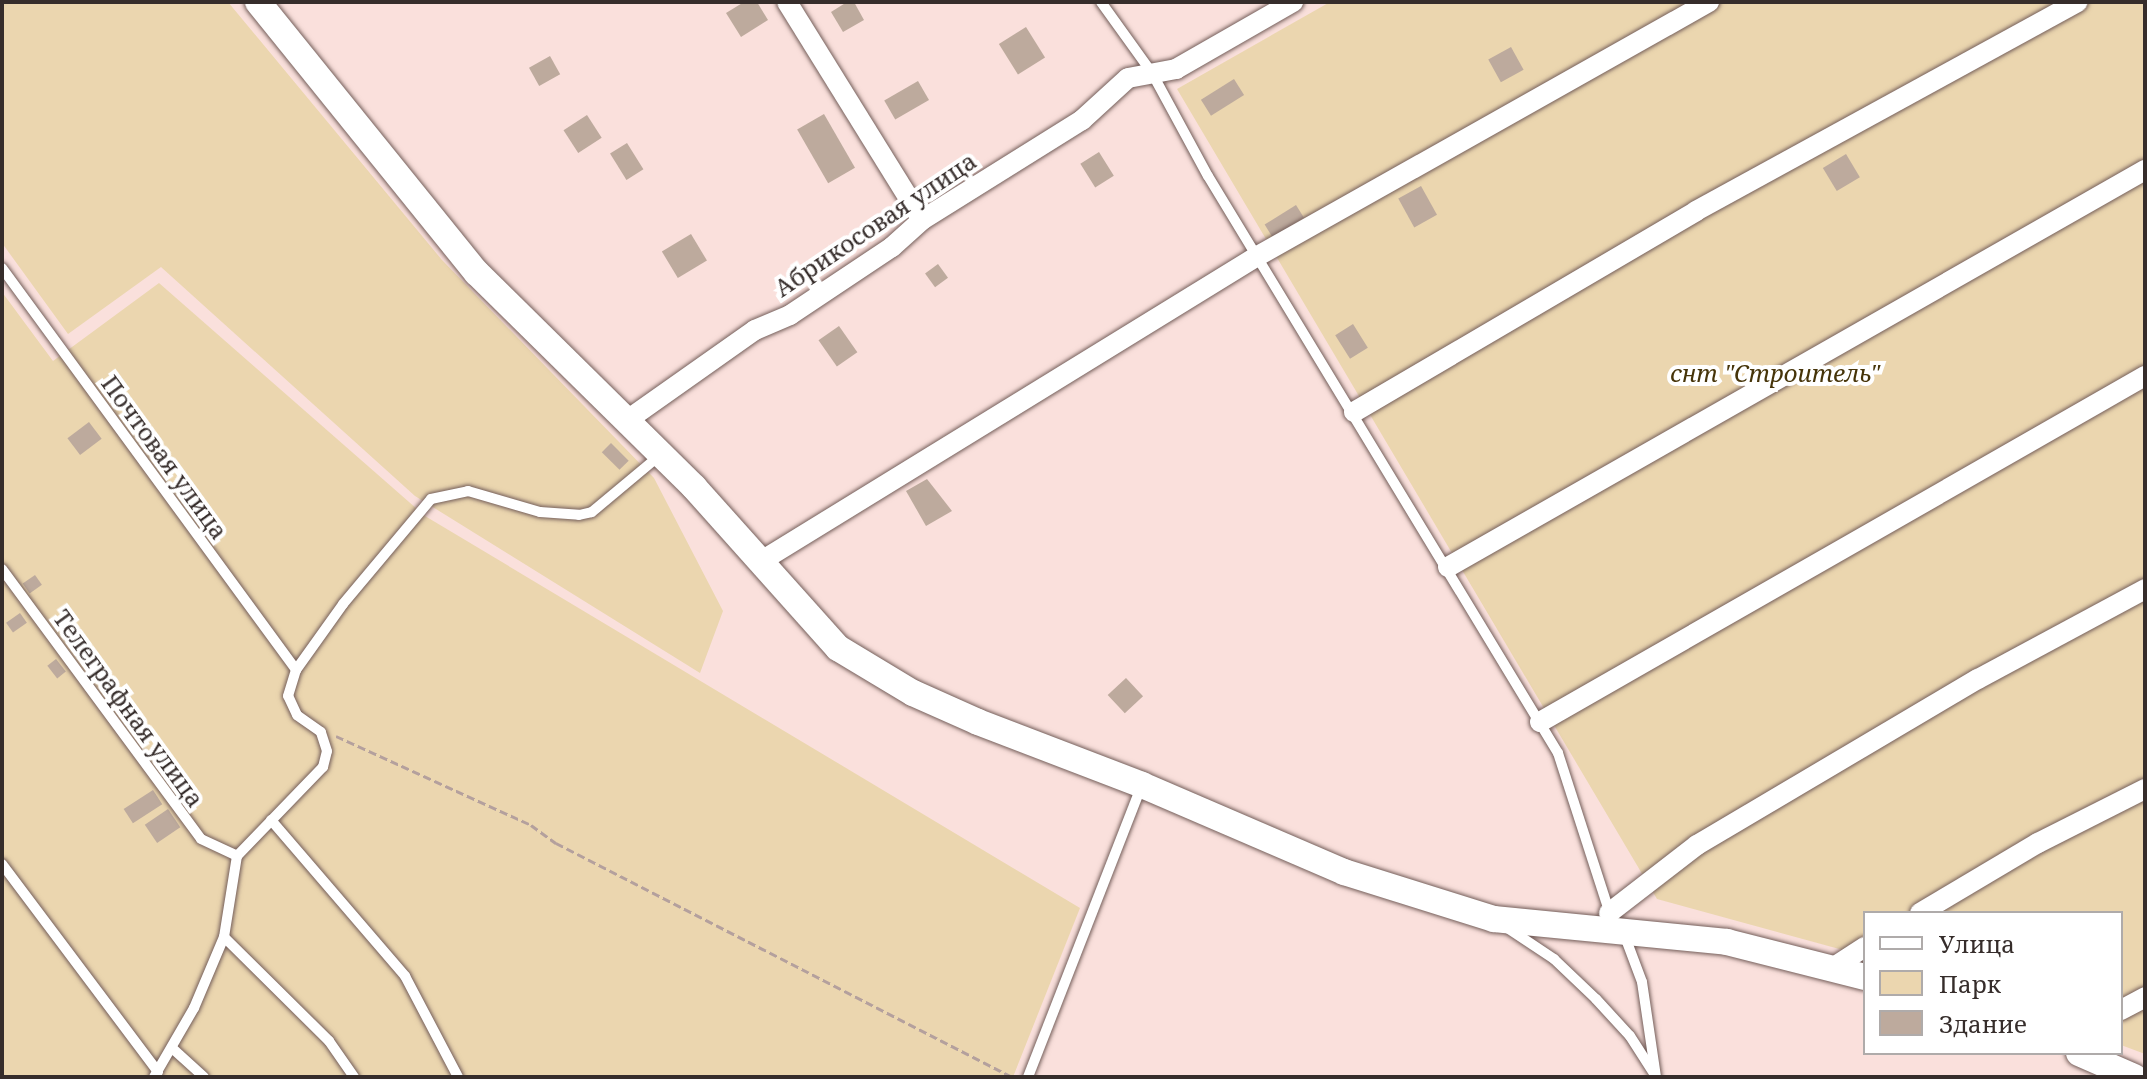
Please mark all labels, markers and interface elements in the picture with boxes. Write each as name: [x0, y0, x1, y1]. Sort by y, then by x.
street label: Абрикосовая улица: [769, 146, 981, 302]
park label: снт "Строитель": [1670, 359, 1880, 387]
street label: Почтовая улица: [96, 369, 234, 545]
street label: Телеграфная улица: [48, 604, 210, 812]
legend: [1863, 911, 2123, 1055]
text: Улица: [1939, 927, 2015, 960]
text: Парк: [1939, 967, 2001, 1000]
text: Здание: [1939, 1007, 2027, 1040]

